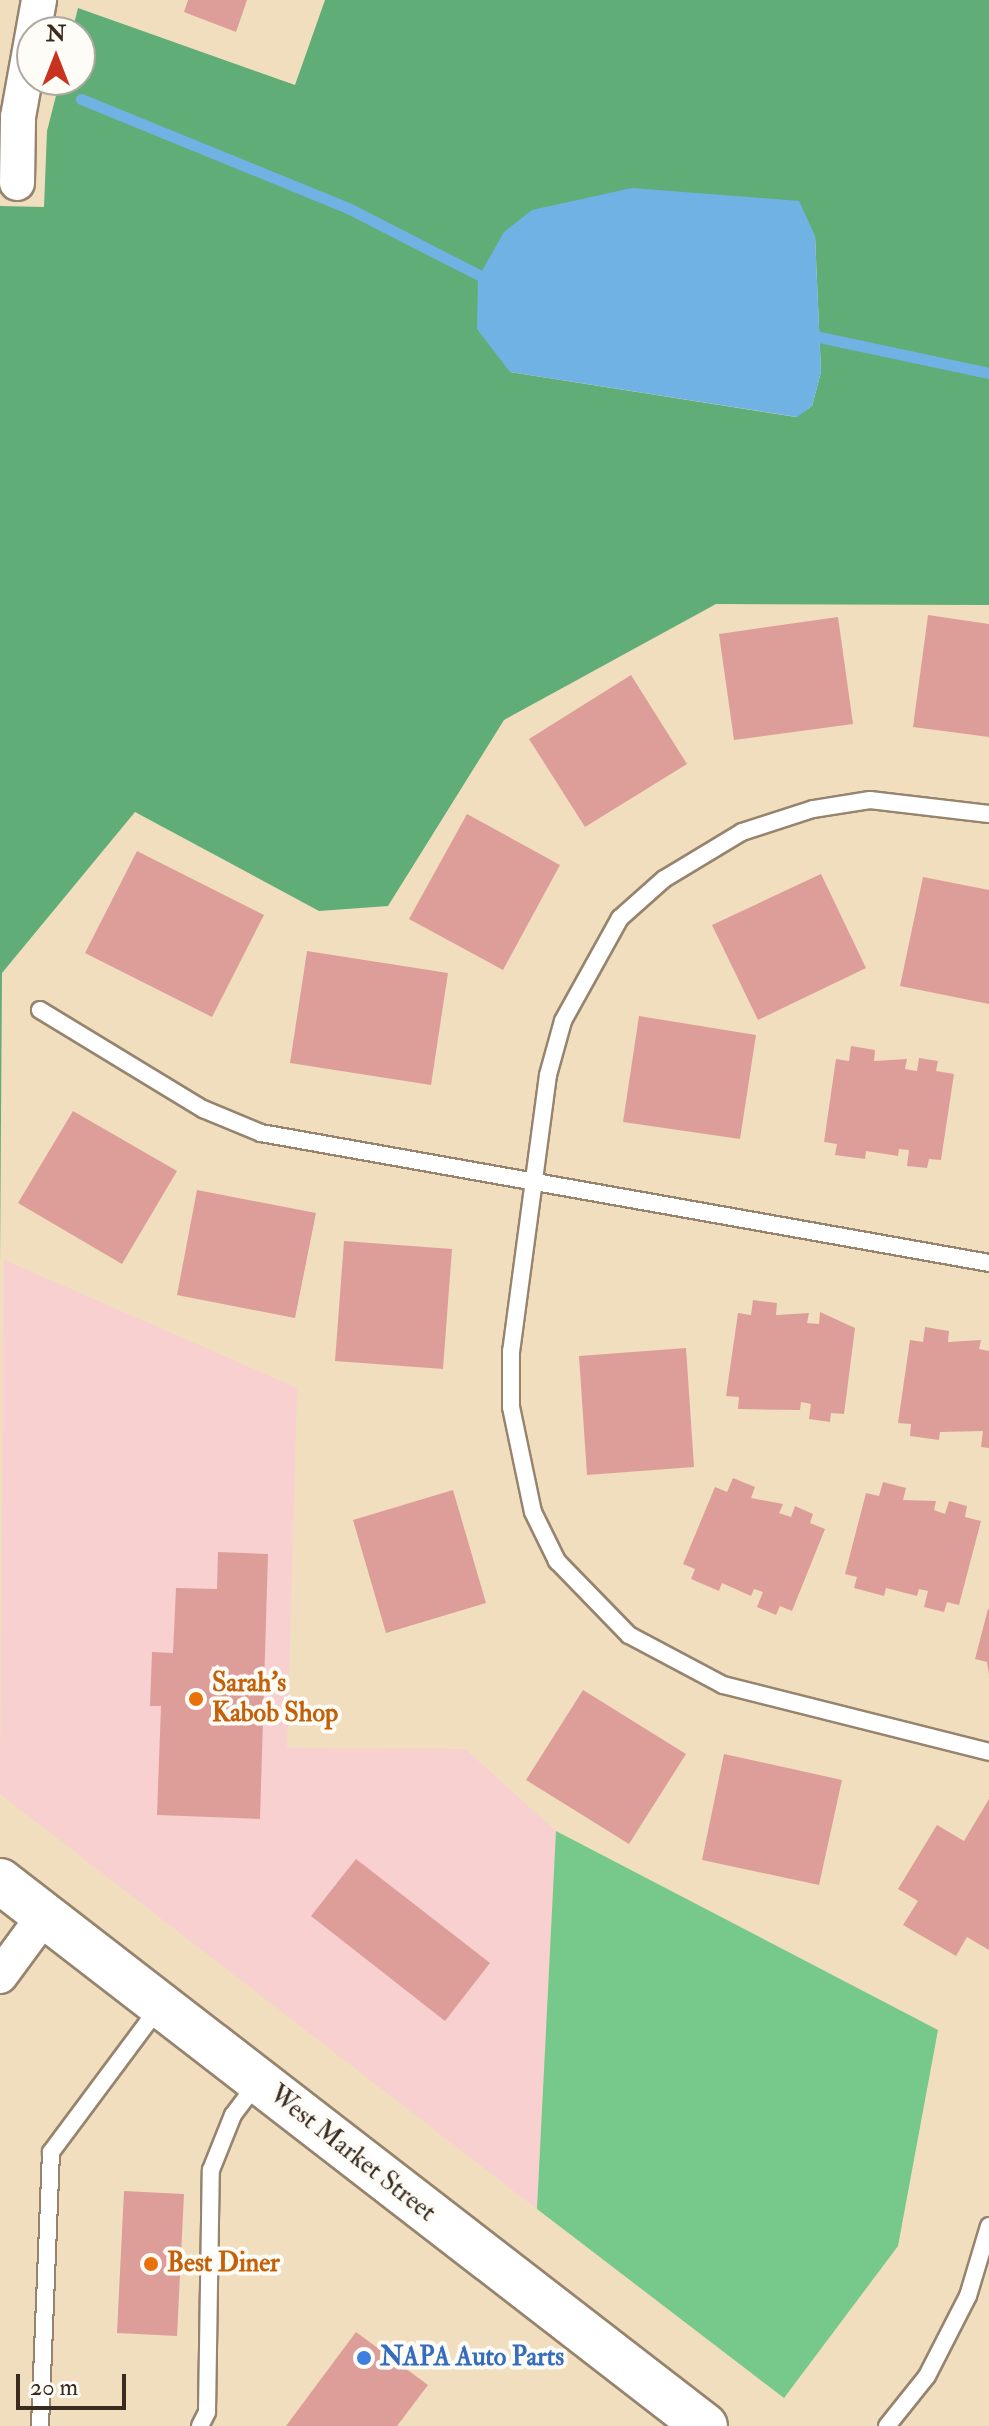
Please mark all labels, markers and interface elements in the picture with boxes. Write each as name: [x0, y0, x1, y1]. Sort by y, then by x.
north arrow: [16, 16, 96, 96]
text: N: [46, 20, 66, 48]
place label: Sarah's Kabob Shop: [212, 1668, 338, 1730]
marker: Sarah's Kabob Shop: [187, 1690, 205, 1708]
street label: West Market Street: [263, 2079, 441, 2229]
place label: Best Diner: [167, 2248, 280, 2280]
marker: Best Diner: [142, 2255, 160, 2273]
place label: NAPA Auto Parts: [380, 2342, 564, 2374]
marker: NAPA Auto Parts: [355, 2349, 373, 2367]
scale bar: [20, 2358, 130, 2408]
text: 20 m: [30, 2372, 78, 2403]

